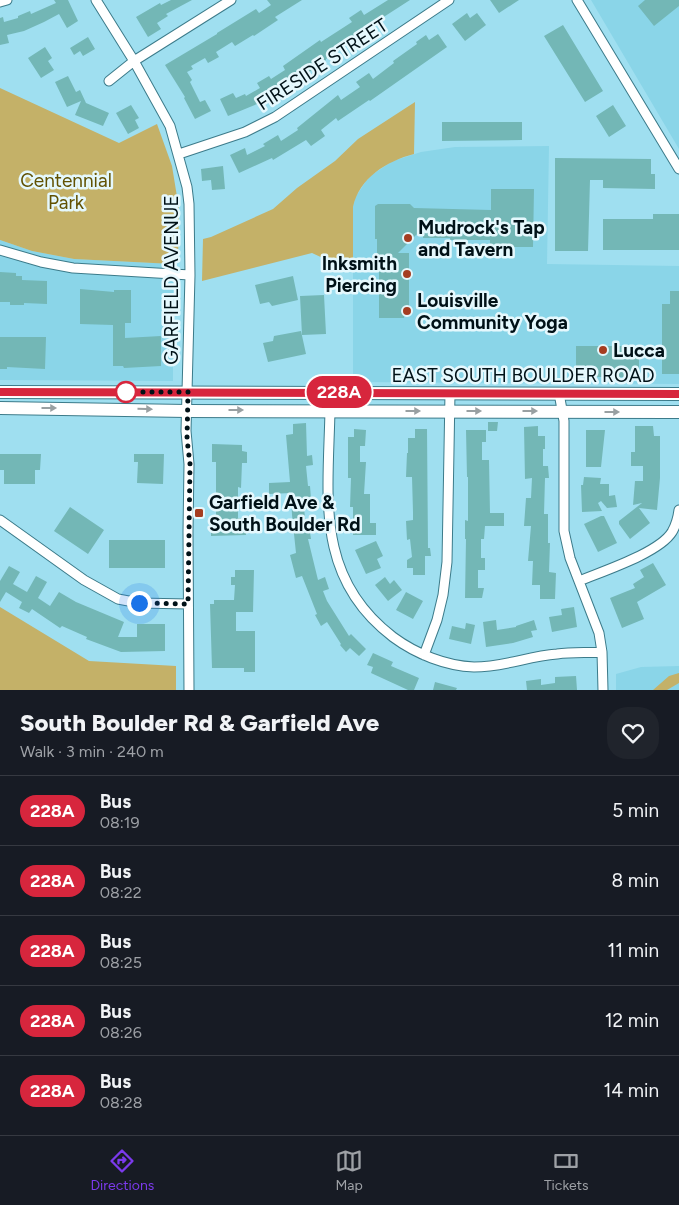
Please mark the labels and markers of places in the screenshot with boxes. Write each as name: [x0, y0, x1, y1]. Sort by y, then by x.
place label: Mudrock's Tap and Tavern: [418, 216, 545, 261]
marker: Mudrock's Tap and Tavern: [402, 232, 414, 244]
place label: Inksmith Piercing: [322, 252, 397, 297]
marker: Inksmith Piercing: [401, 268, 413, 280]
place label: Louisville Community Yoga: [417, 289, 568, 334]
marker: Louisville Community Yoga: [401, 305, 413, 317]
place label: Lucca: [613, 339, 665, 362]
marker: Lucca: [597, 344, 609, 356]
unlabelled marker: [115, 381, 137, 403]
place label: Garfield Ave & South Boulder Rd: [209, 491, 361, 536]
marker: Garfield Ave & South Boulder Rd: [193, 507, 205, 519]

